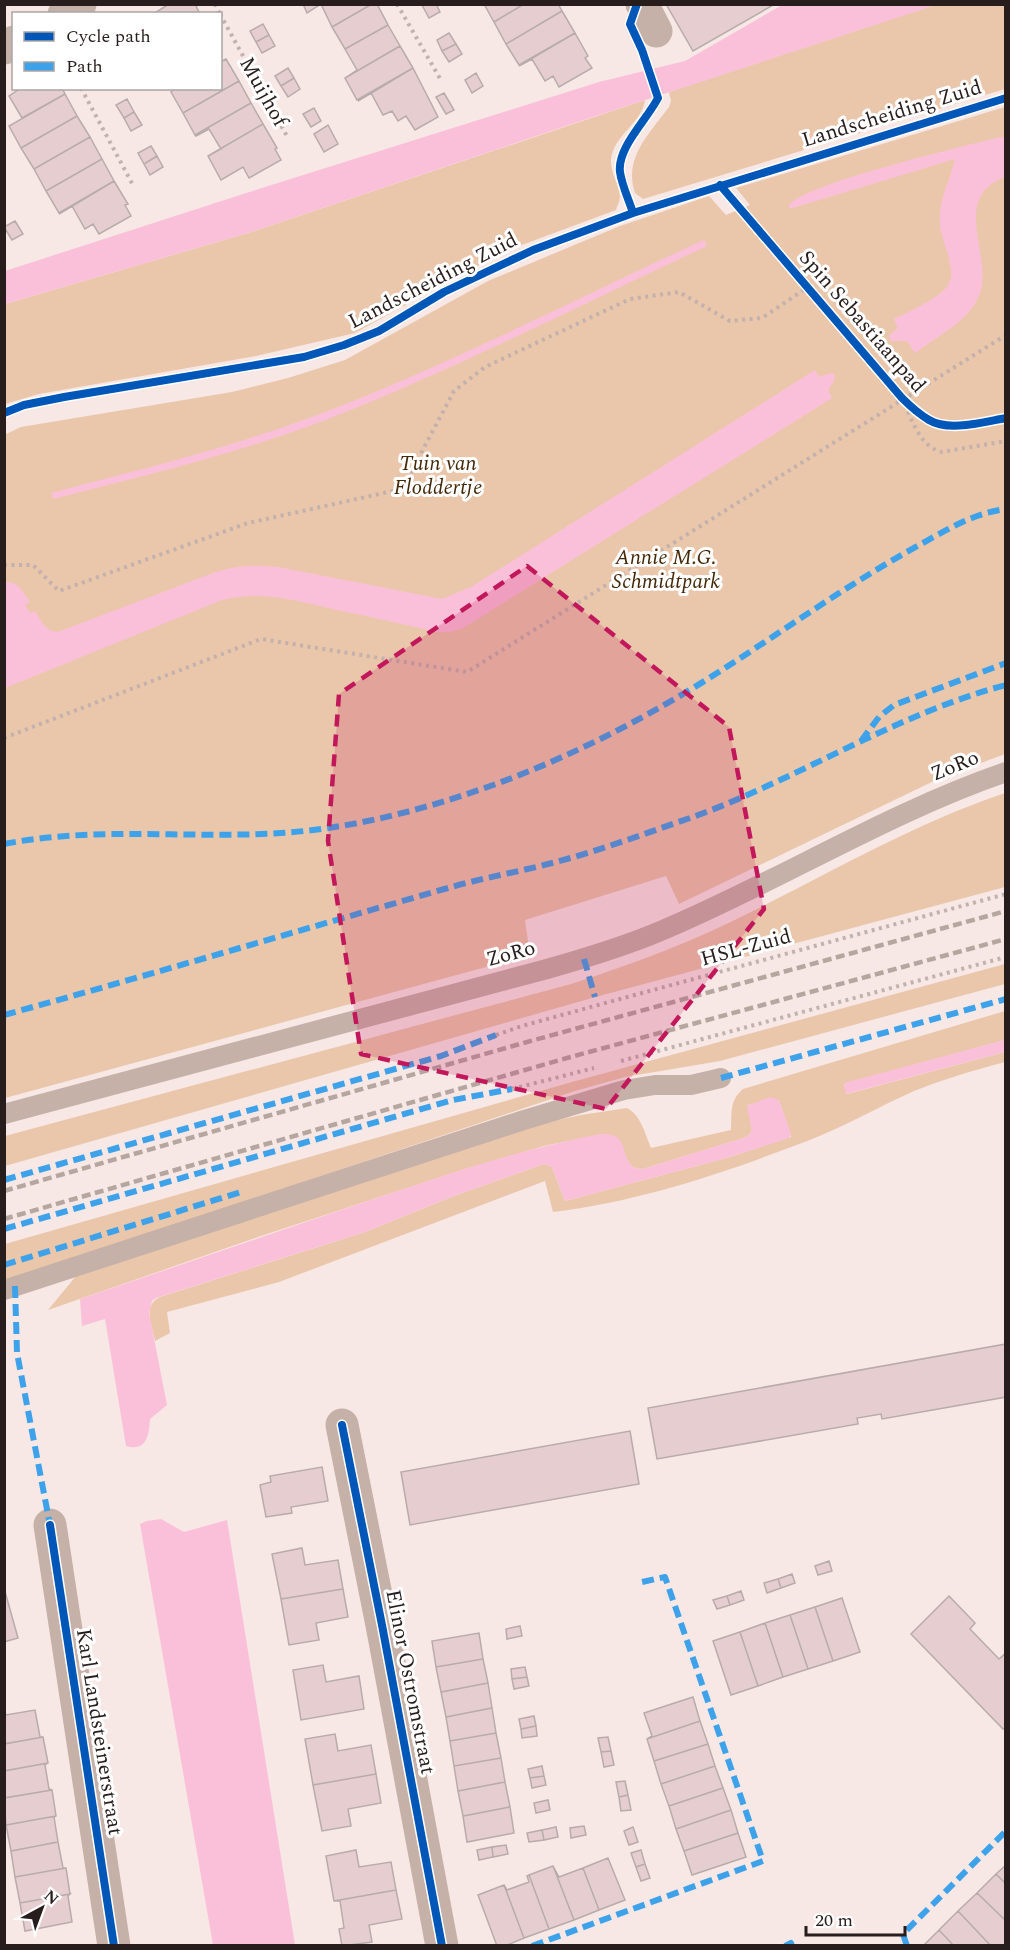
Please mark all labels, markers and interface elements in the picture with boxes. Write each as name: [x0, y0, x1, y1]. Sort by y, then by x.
legend: [12, 12, 222, 90]
text: Cycle path: [66, 23, 151, 50]
street label: Muijhof: [231, 51, 296, 135]
text: Path: [66, 53, 103, 80]
street label: Landscheiding Zuid: [798, 71, 986, 157]
street label: Landscheiding Zuid: [343, 224, 523, 338]
street label: Spin Sebastiaanpad: [791, 243, 933, 401]
park label: Tuin van Floddertje: [394, 448, 482, 504]
park label: Annie M.G. Schmidtpark: [612, 542, 720, 598]
street label: ZoRo: [926, 742, 984, 790]
street label: HSL-Zuid: [697, 921, 795, 975]
street label: ZoRo: [483, 932, 539, 976]
street label: Elinor Ostromstraat: [376, 1587, 444, 1777]
street label: Karl Landsteinerstraat: [67, 1626, 131, 1838]
north arrow: [12, 1878, 72, 1938]
text: N: [38, 1884, 64, 1911]
scale bar: [806, 1899, 905, 1937]
text: 20 m: [815, 1907, 853, 1934]

